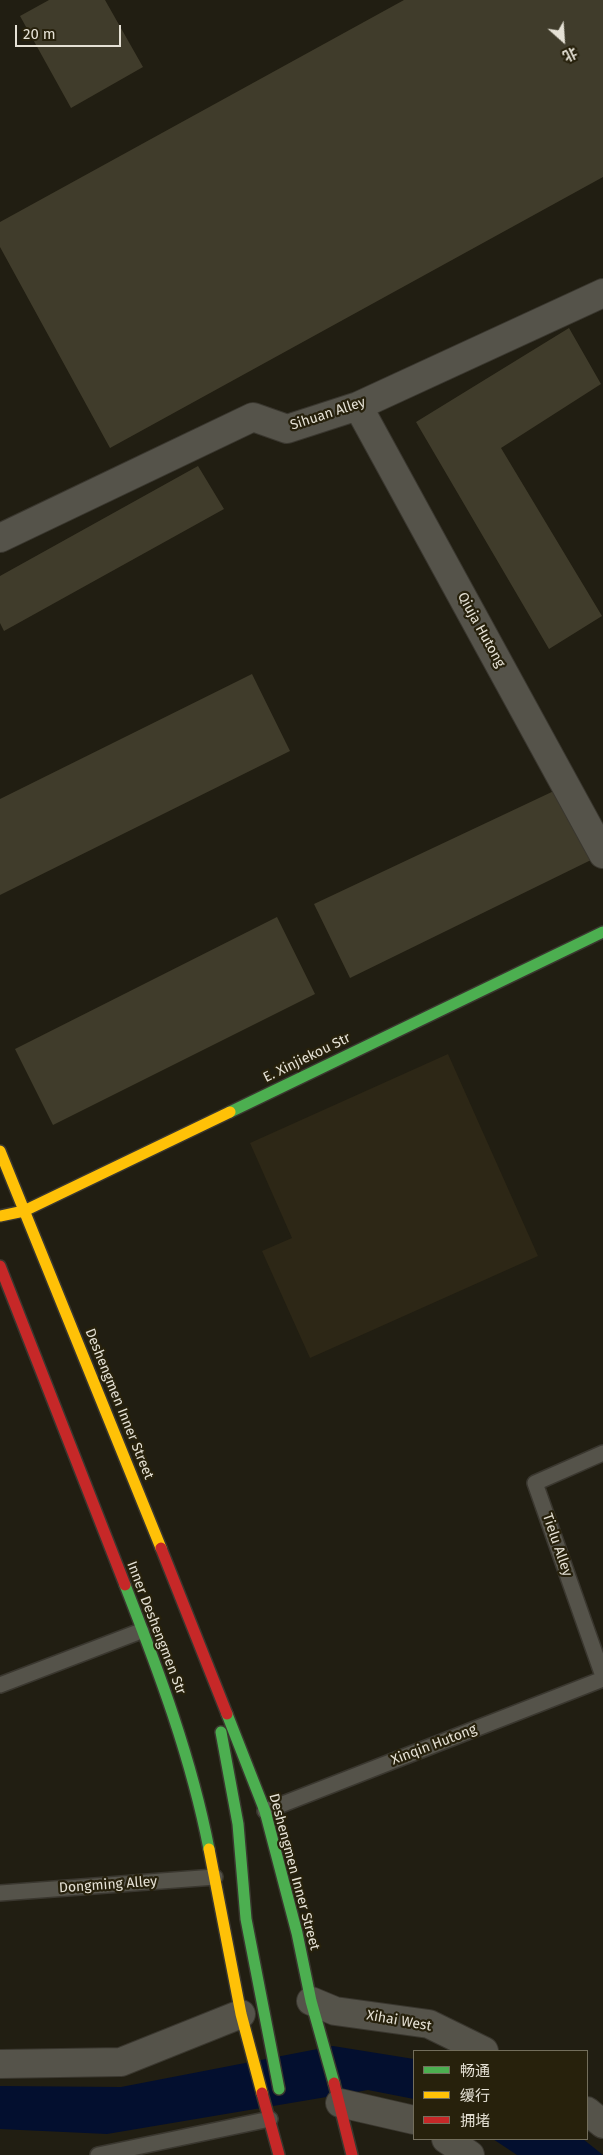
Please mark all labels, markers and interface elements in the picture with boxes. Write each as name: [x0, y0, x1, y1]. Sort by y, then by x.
scale bar: [18, 15, 124, 47]
north arrow: [538, 15, 588, 65]
text: 20 m: [23, 25, 56, 43]
text: 北: [560, 43, 580, 65]
street label: Sihuan Alley: [288, 394, 368, 434]
street label: Qiuja Hutong: [453, 590, 509, 670]
street label: E. Xinjiekou Str: [261, 1030, 353, 1086]
street label: Deshengmen Inner Street: [81, 1326, 157, 1482]
street label: Tielu Alley: [538, 1511, 576, 1579]
street label: Inner Deshengmen Str: [123, 1559, 189, 1697]
street label: Xinqin Hutong: [389, 1721, 479, 1769]
street label: Deshengmen Inner Street: [265, 1792, 323, 1952]
street label: Dongming Alley: [58, 1873, 158, 1897]
street label: Xihai West: [365, 2007, 433, 2035]
legend: [413, 2050, 588, 2140]
text: 畅通: [460, 2062, 490, 2080]
text: 缓行: [460, 2087, 490, 2105]
text: 拥堵: [460, 2112, 490, 2130]

